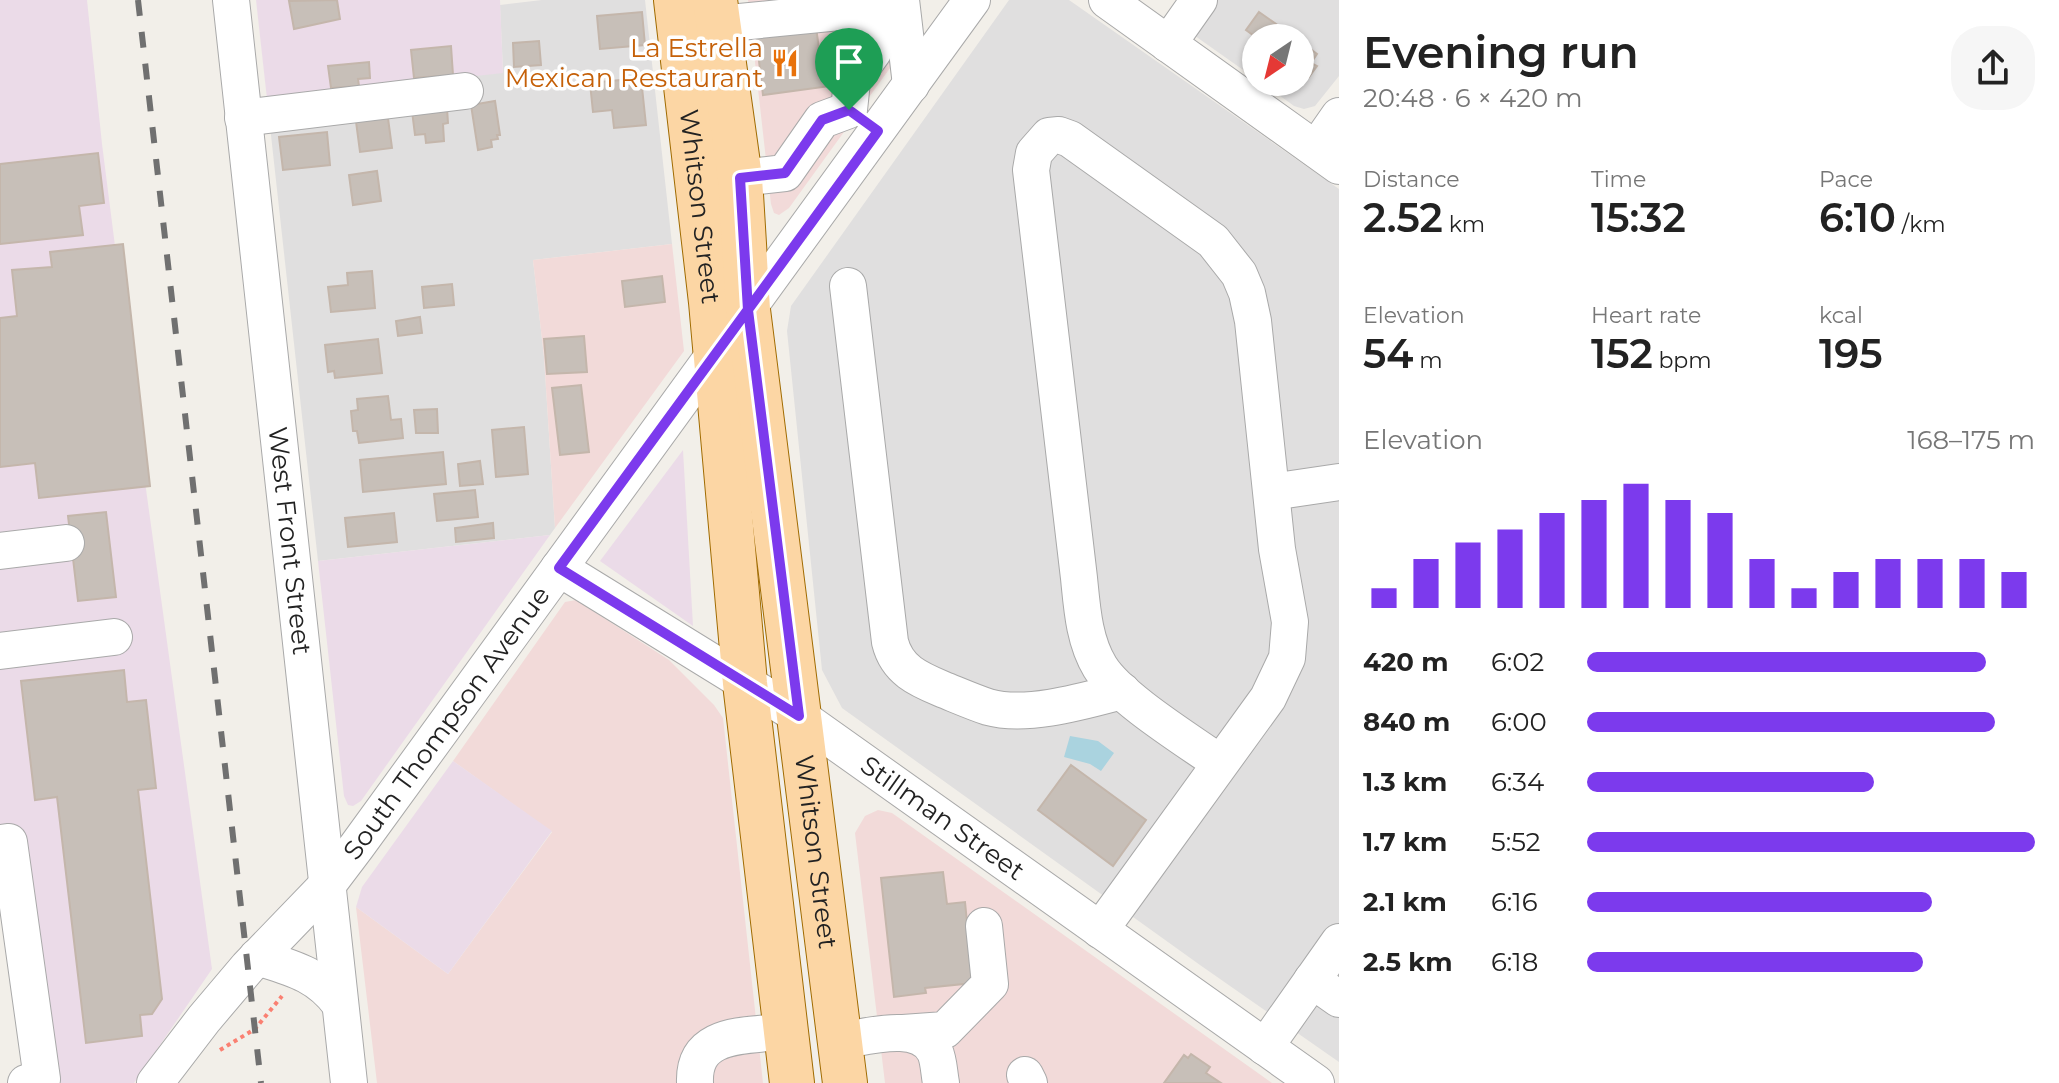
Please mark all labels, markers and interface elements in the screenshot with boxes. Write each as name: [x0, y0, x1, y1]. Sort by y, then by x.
north arrow: [1242, 24, 1314, 96]
map controls: [1242, 24, 1314, 96]
text: Evening run: [1363, 25, 1639, 79]
button: share: [1951, 26, 2035, 110]
pin: [815, 28, 883, 110]
place label: La Estrella Mexican Restaurant: [505, 32, 763, 94]
icon: arrive: [827, 40, 871, 84]
restaurant icon: La Estrella Mexican Restaurant: [770, 48, 800, 78]
text: 20:48 · 6 × 420 m: [1363, 82, 1583, 114]
street label: Whitson Street: [673, 108, 727, 306]
text: Distance: [1363, 166, 1460, 193]
text: Time: [1591, 166, 1646, 193]
text: Pace: [1819, 166, 1873, 193]
text: 2.52: [1363, 193, 1443, 242]
text: 15:32: [1591, 193, 1686, 242]
text: 6:10: [1819, 193, 1896, 242]
text: km: [1443, 211, 1485, 238]
text: /km: [1896, 211, 1946, 238]
text: Elevation: [1363, 302, 1465, 329]
text: Heart rate: [1591, 302, 1701, 329]
text: kcal: [1819, 302, 1863, 329]
text: 54: [1363, 329, 1414, 378]
text: 152: [1591, 329, 1653, 378]
text: 195: [1819, 329, 1883, 378]
text: m: [1414, 347, 1443, 374]
text: bpm: [1653, 347, 1712, 374]
text: Elevation: [1363, 424, 1483, 456]
text: 168–175 m: [1907, 424, 2035, 456]
street label: West Front Street: [262, 425, 318, 657]
street label: South Thompson Avenue: [336, 580, 557, 866]
text: 420 m: [1363, 646, 1449, 678]
text: 6:02: [1491, 646, 1544, 678]
text: 840 m: [1363, 706, 1450, 738]
text: 6:00: [1491, 706, 1547, 738]
street label: Stillman Street: [854, 749, 1031, 887]
street label: Whitson Street: [788, 753, 844, 951]
text: 1.3 km: [1363, 766, 1447, 798]
text: 6:34: [1491, 766, 1544, 798]
text: 1.7 km: [1363, 826, 1447, 858]
text: 5:52: [1491, 826, 1541, 858]
text: 2.1 km: [1363, 886, 1447, 918]
text: 6:16: [1491, 886, 1538, 918]
text: 2.5 km: [1363, 946, 1452, 978]
text: 6:18: [1491, 946, 1538, 978]

